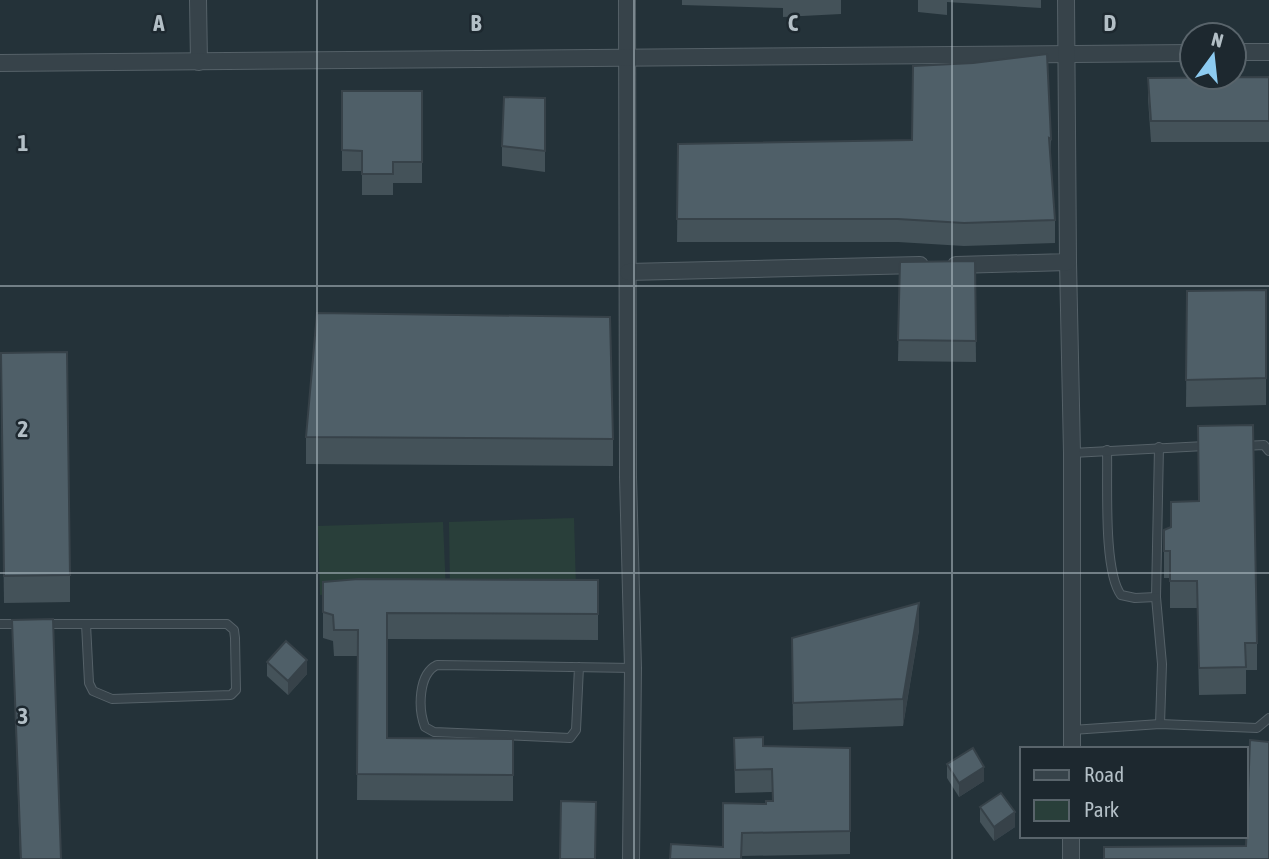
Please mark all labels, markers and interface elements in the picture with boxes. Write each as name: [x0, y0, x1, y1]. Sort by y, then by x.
text: A: [152, 10, 165, 36]
text: B: [471, 10, 482, 36]
text: C: [788, 10, 799, 36]
text: D: [1104, 10, 1117, 36]
north arrow: [1178, 21, 1248, 91]
text: N: [1209, 28, 1226, 52]
text: 1: [18, 130, 29, 156]
text: 2: [18, 416, 28, 442]
text: 3: [18, 703, 28, 729]
legend: [1020, 747, 1248, 838]
text: Road: [1084, 762, 1124, 786]
text: Park: [1084, 797, 1119, 821]

